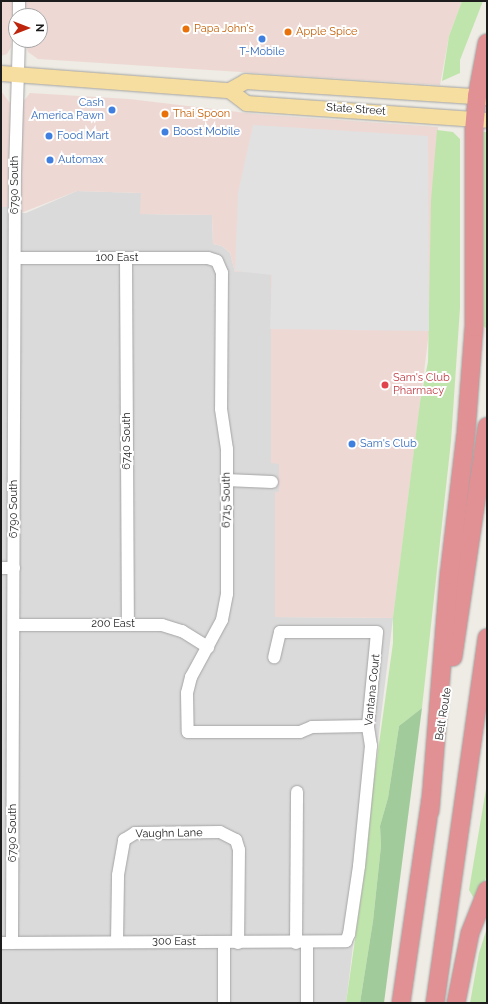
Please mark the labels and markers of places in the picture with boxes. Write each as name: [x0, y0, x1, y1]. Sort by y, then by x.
place label: Papa John's: [194, 22, 254, 36]
marker: Papa John's: [181, 24, 191, 34]
place label: Apple Spice: [296, 25, 358, 39]
marker: Apple Spice: [283, 27, 293, 37]
marker: T-Mobile: [257, 34, 267, 44]
place label: T-Mobile: [239, 45, 285, 59]
place label: Cash America Pawn: [31, 97, 104, 123]
marker: Cash America Pawn: [107, 105, 117, 115]
place label: Thai Spoon: [173, 107, 230, 121]
marker: Thai Spoon: [160, 109, 170, 119]
place label: Boost Mobile: [173, 125, 240, 139]
marker: Boost Mobile: [160, 127, 170, 137]
place label: Food Mart: [57, 129, 109, 143]
marker: Food Mart: [44, 131, 54, 141]
place label: Automax: [58, 153, 104, 167]
marker: Automax: [45, 155, 55, 165]
place label: Sam's Club Pharmacy: [393, 372, 450, 398]
marker: Sam's Club Pharmacy: [380, 380, 390, 390]
place label: Sam's Club: [360, 437, 417, 451]
marker: Sam's Club: [347, 439, 357, 449]

